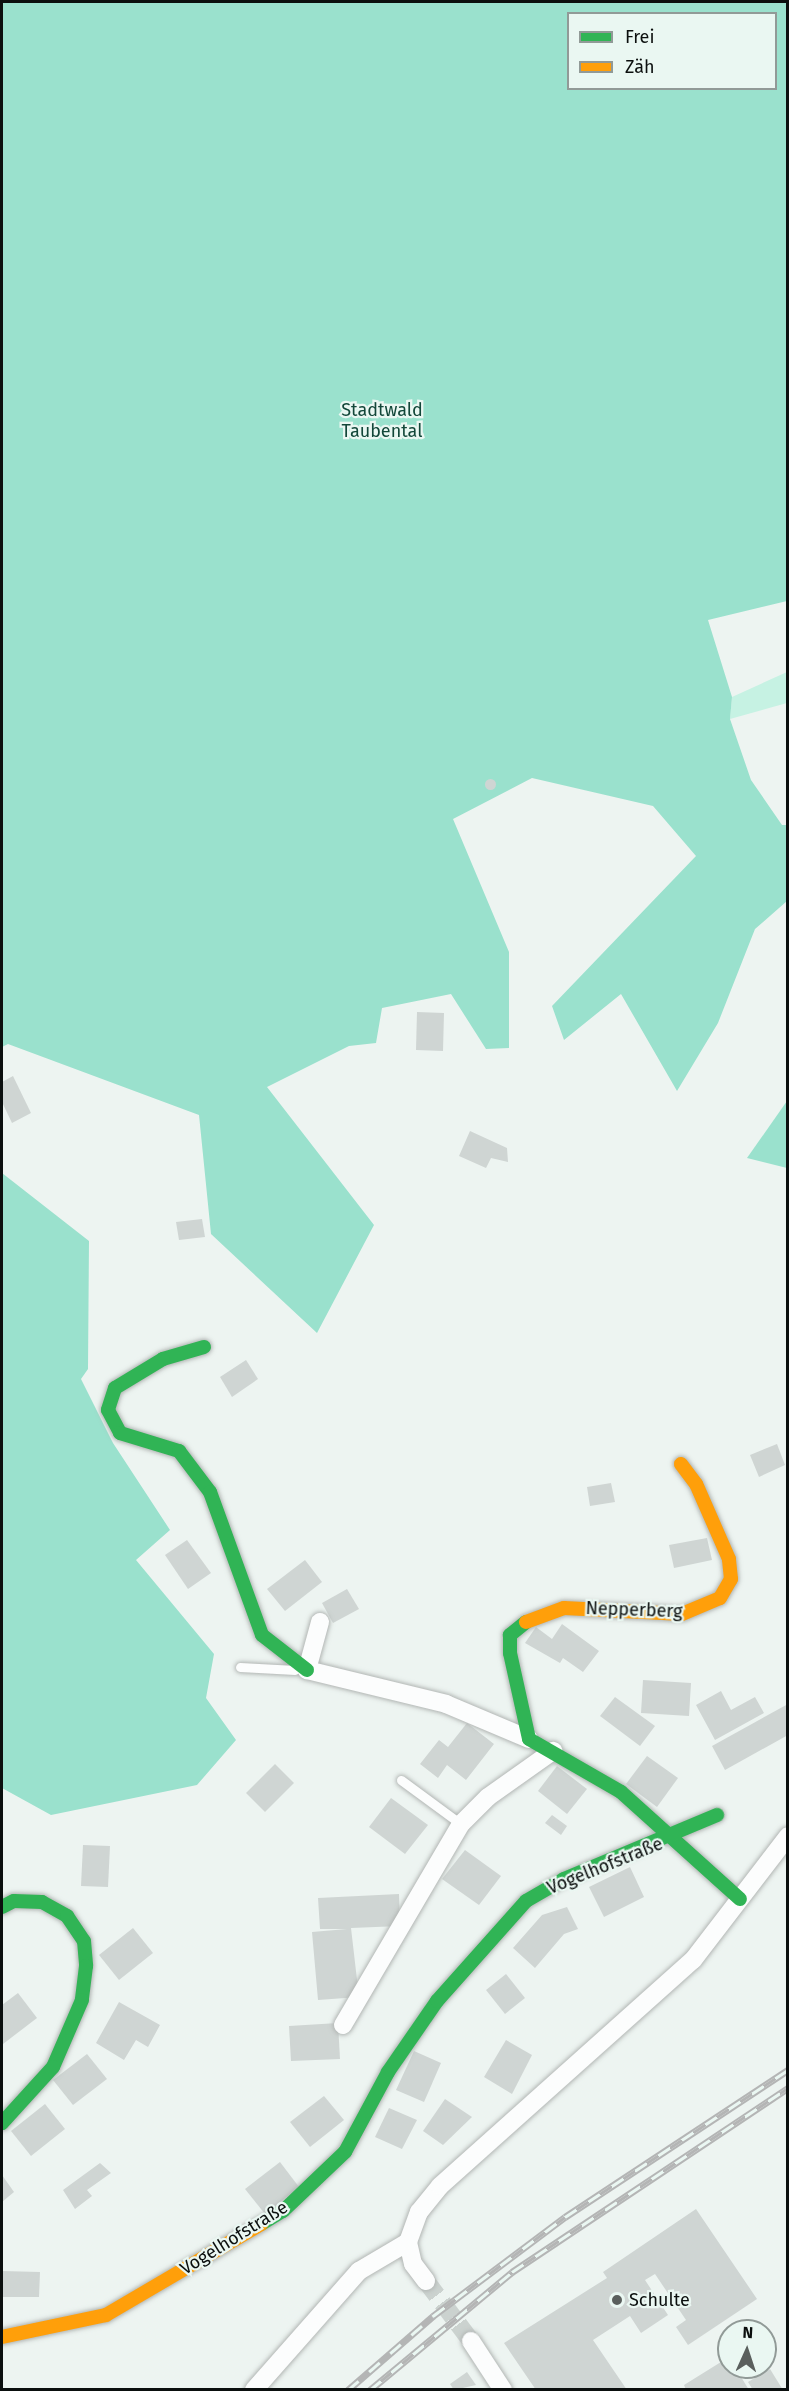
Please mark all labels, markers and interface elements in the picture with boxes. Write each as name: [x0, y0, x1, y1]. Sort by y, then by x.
legend: [567, 12, 777, 90]
text: Frei: [625, 26, 655, 48]
text: Zäh: [625, 56, 654, 78]
park label: Stadtwald Taubental: [341, 400, 423, 442]
street label: Nepperberg: [585, 1598, 683, 1622]
street label: Vogelhofstraße: [544, 1833, 666, 1899]
street label: Vogelhofstraße: [176, 2196, 292, 2280]
place label: Schulte: [629, 2289, 690, 2311]
marker: Schulte: [610, 2293, 624, 2307]
north arrow: [717, 2319, 777, 2379]
text: N: [742, 2323, 754, 2342]

